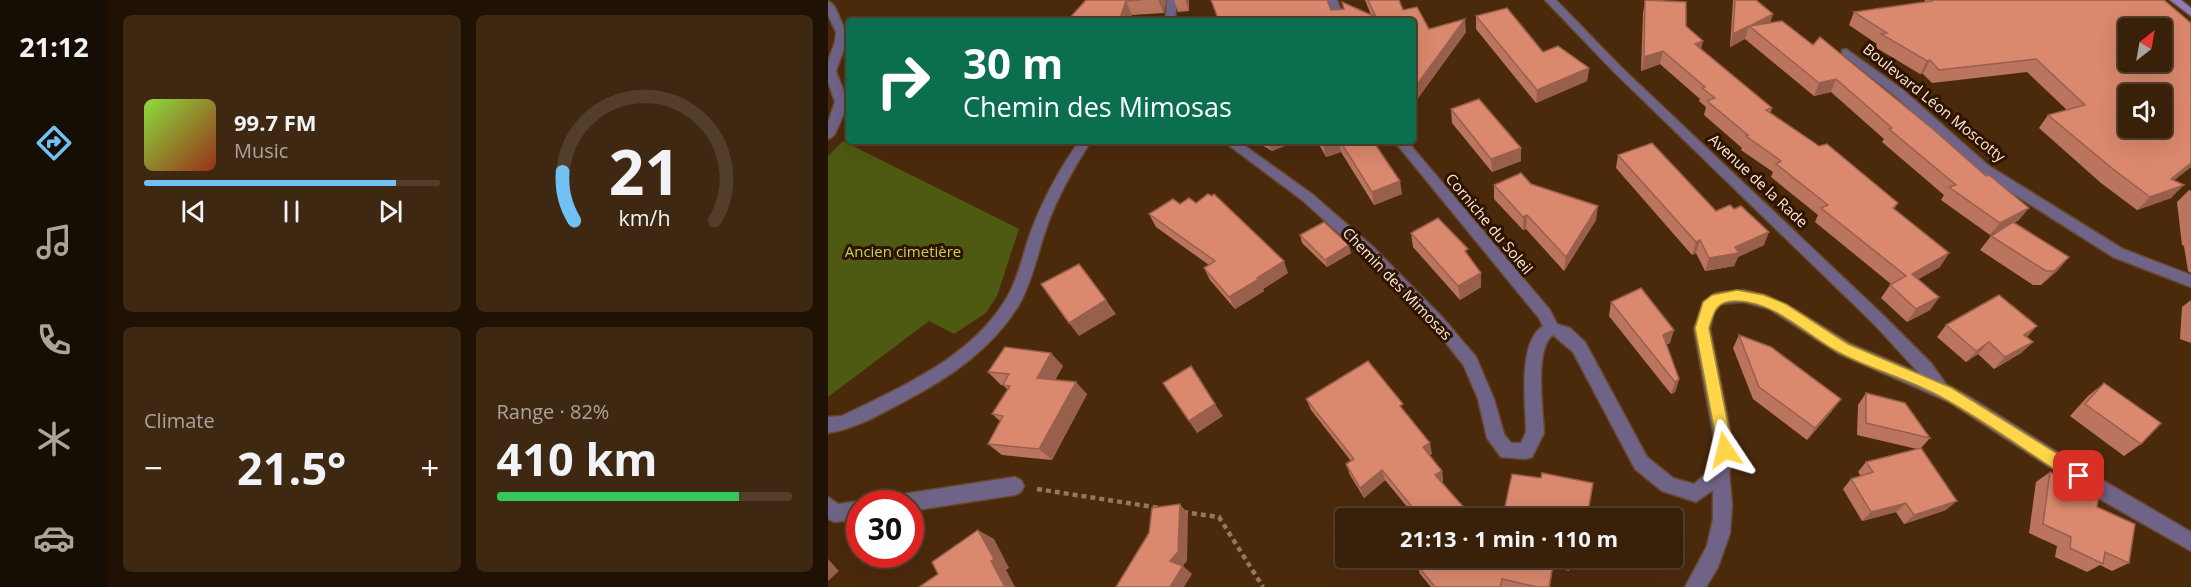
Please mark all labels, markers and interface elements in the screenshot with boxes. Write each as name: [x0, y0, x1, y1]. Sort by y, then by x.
north arrow: [2118, 18, 2172, 72]
map controls: [2118, 18, 2172, 138]
text: 21:12: [19, 28, 89, 65]
text: 30 m: [963, 34, 1063, 91]
street label: Boulevard Léon Moscotty: [1859, 39, 2010, 166]
icon: right: [864, 42, 942, 120]
button: sound: [2118, 84, 2172, 138]
text: Chemin des Mimosas: [963, 88, 1232, 125]
text: 99.7 FM: [234, 107, 317, 137]
icon: directions: [33, 122, 75, 164]
text: 21: [609, 128, 680, 213]
street label: Avenue de la Rade: [1705, 129, 1813, 232]
text: Music: [234, 137, 288, 164]
street label: Corniche du Soleil: [1442, 169, 1538, 278]
icon: previous: [177, 195, 210, 228]
icon: pause: [275, 195, 308, 228]
icon: next: [374, 195, 407, 228]
text: km/h: [618, 203, 670, 232]
icon: music: [33, 221, 75, 263]
street label: Chemin des Mimosas: [1339, 223, 1457, 344]
park label: Ancien cimetière: [845, 241, 961, 261]
icon: phone: [33, 319, 75, 361]
text: Range · 82%: [497, 398, 609, 425]
text: Climate: [144, 407, 215, 434]
icon: climate: [33, 418, 75, 460]
position arrow: [1693, 418, 1757, 482]
text: 410 km: [497, 428, 657, 489]
text: 21.5°: [237, 437, 346, 498]
text: −: [144, 445, 163, 490]
text: +: [421, 445, 439, 490]
pin: [2053, 450, 2104, 501]
icon: arrive: [2062, 459, 2095, 492]
speed limit sign: 30: [846, 490, 924, 568]
icon: car: [33, 517, 75, 559]
text: 21:13 · 1 min · 110 m: [1400, 523, 1618, 553]

